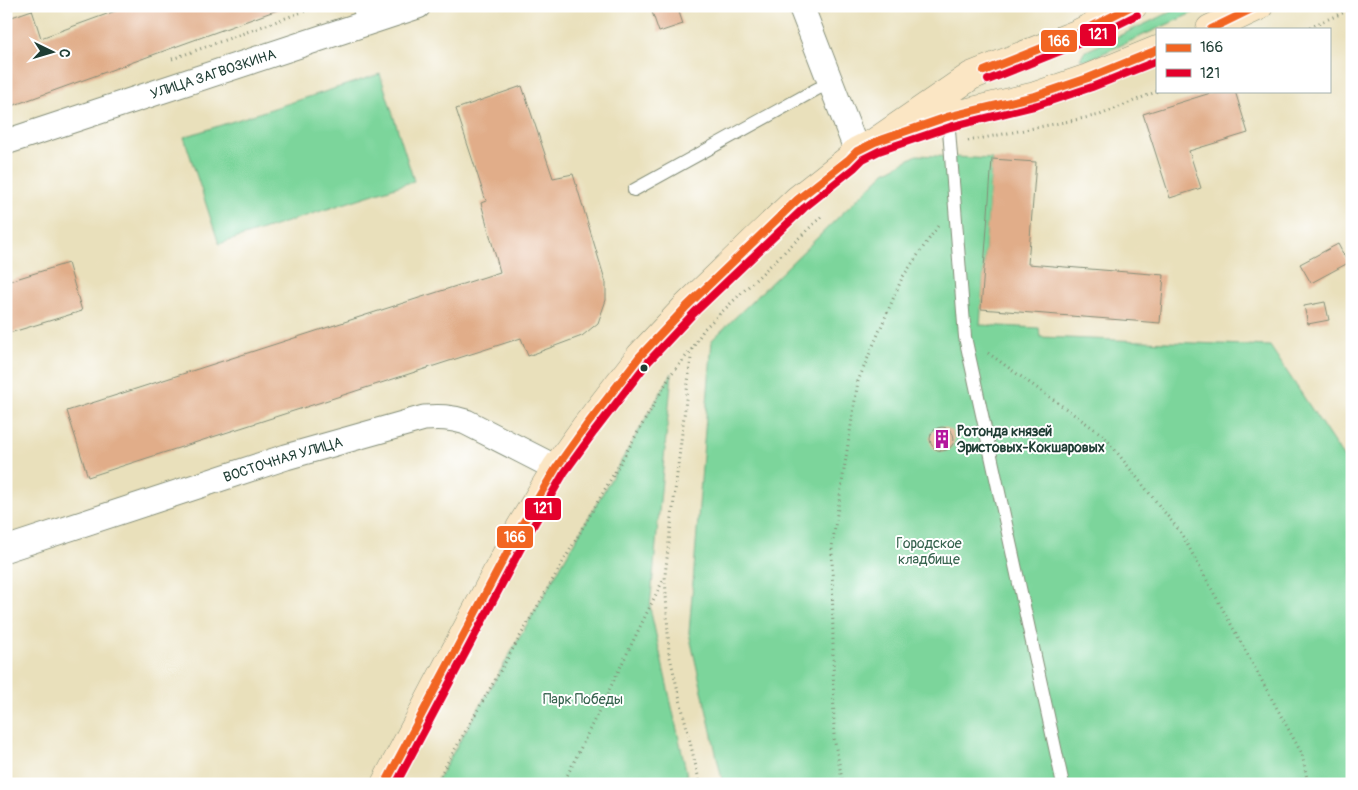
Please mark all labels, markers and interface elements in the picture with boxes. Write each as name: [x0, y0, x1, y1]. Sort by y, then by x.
line badge: 121: [1079, 23, 1117, 47]
text: 121: [1089, 26, 1107, 43]
north arrow: [28, 28, 78, 78]
legend: [1156, 28, 1330, 92]
line badge: 166: [1040, 29, 1078, 53]
text: 166: [1048, 33, 1070, 50]
text: 166: [1200, 38, 1223, 57]
street label: УЛИЦА ЗАГВОЗКИНА: [148, 45, 278, 102]
text: С: [56, 48, 73, 58]
text: 121: [1200, 64, 1220, 83]
unlabelled marker: [639, 363, 649, 373]
place label: Ротонда князей Эристовых-Кокшаровых: [957, 423, 1105, 456]
building icon: Ротонда князей Эристовых-Кокшаровых: [931, 428, 953, 450]
street label: ВОСТОЧНАЯ УЛИЦА: [221, 433, 344, 486]
line badge: 121: [524, 497, 562, 521]
text: 121: [534, 500, 552, 517]
line badge: 166: [496, 525, 534, 549]
text: 166: [504, 529, 526, 546]
park label: Городское кладбище: [896, 535, 962, 568]
park label: Парк Победы: [543, 691, 623, 708]

